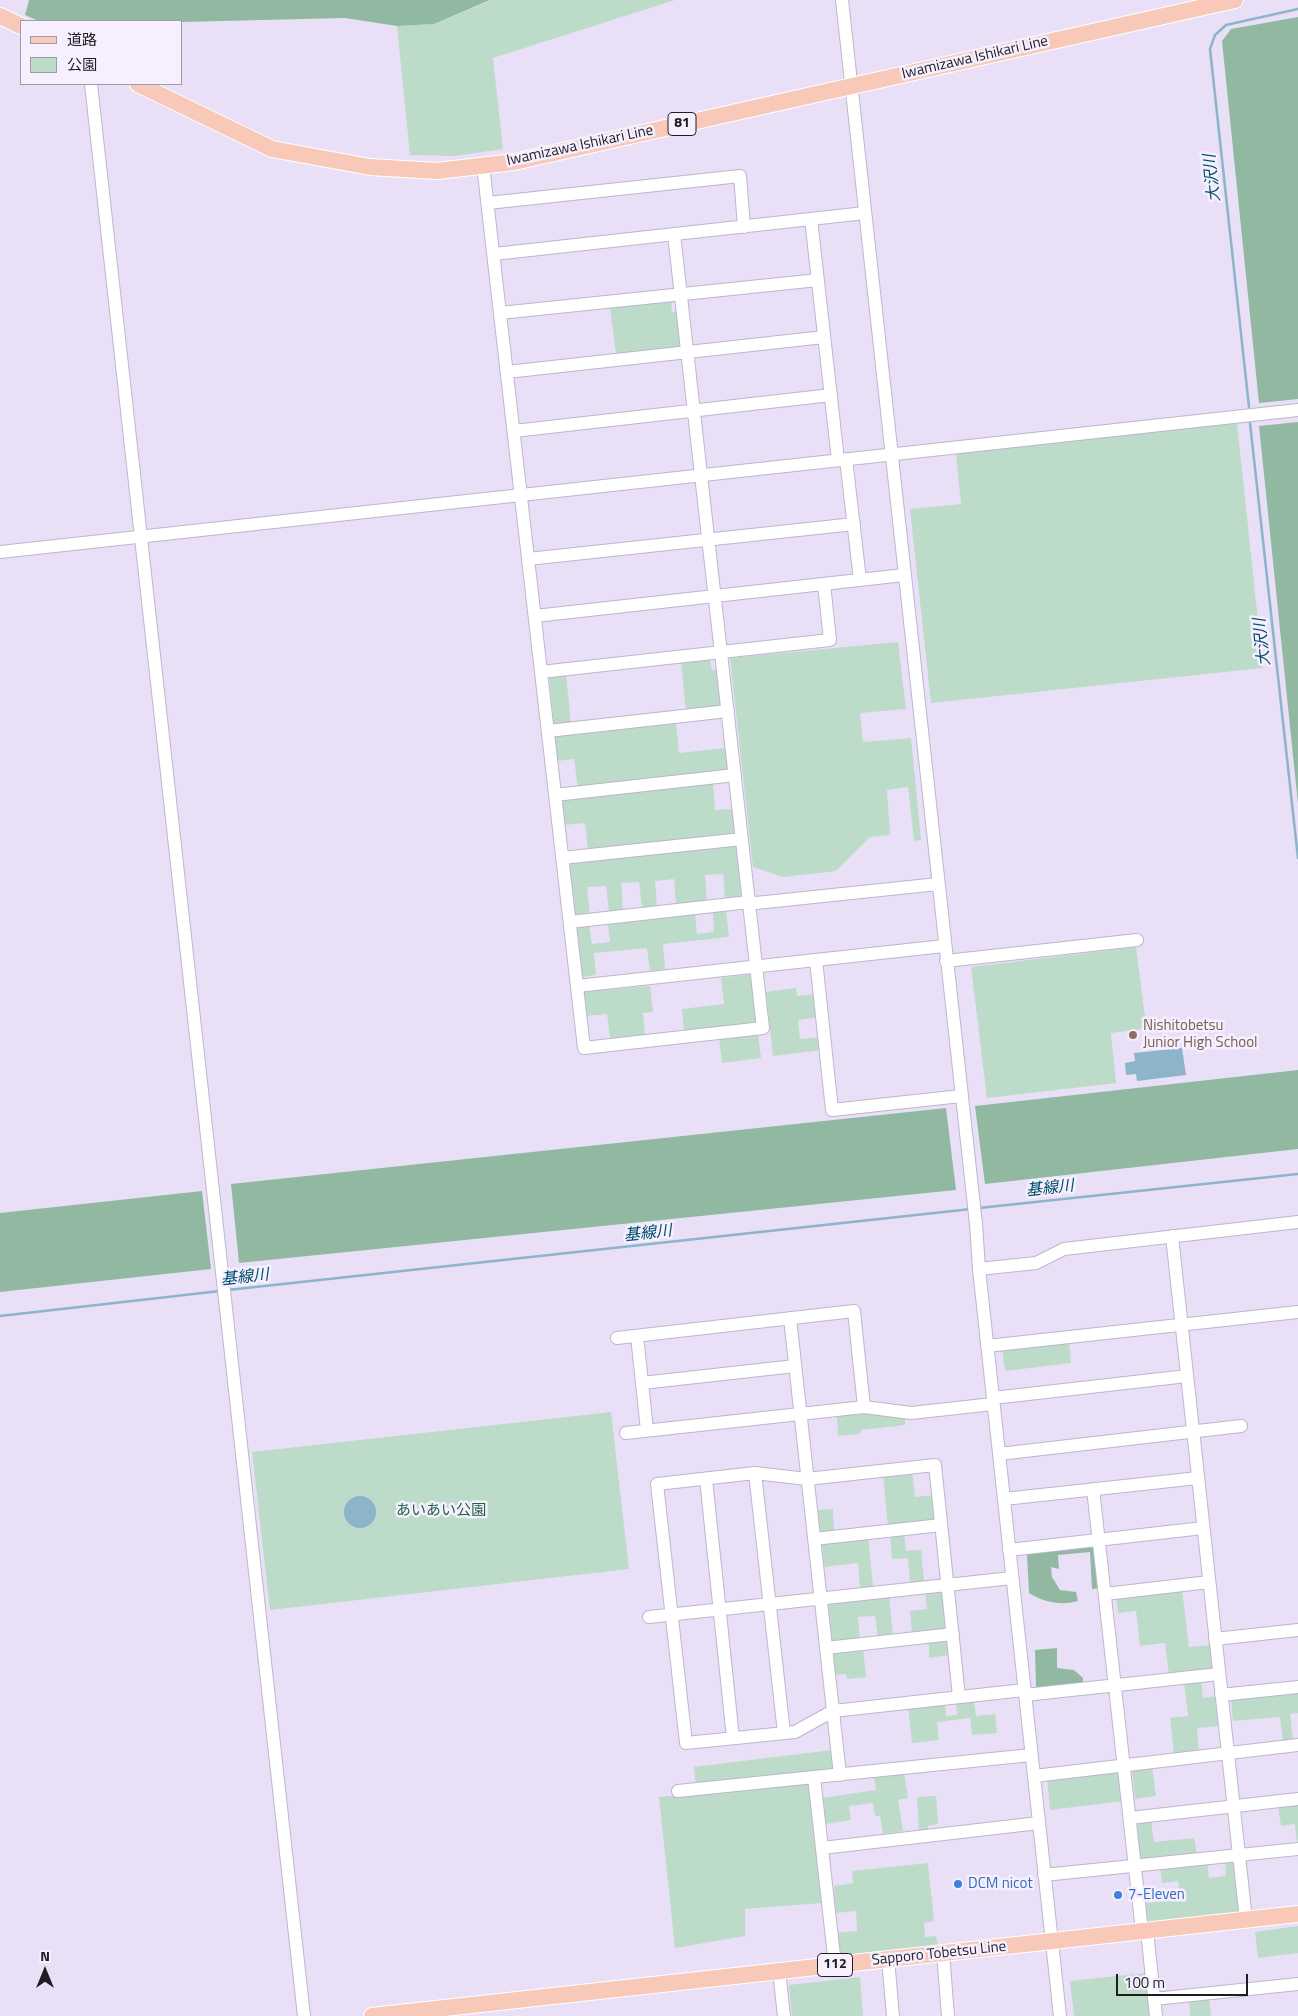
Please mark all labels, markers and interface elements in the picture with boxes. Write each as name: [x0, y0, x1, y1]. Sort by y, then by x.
legend: [20, 20, 182, 85]
text: 道路: [67, 28, 97, 51]
street label: Iwamizawa Ishikari Line: [900, 32, 1050, 84]
text: 公園: [67, 53, 97, 76]
road number: 81: [668, 112, 696, 136]
street label: Iwamizawa Ishikari Line: [505, 122, 655, 170]
water label: 大沢川: [1201, 153, 1225, 203]
water label: 大沢川: [1251, 617, 1275, 667]
place label: Nishitobetsu Junior High School: [1143, 1017, 1258, 1052]
marker: Nishitobetsu Junior High School: [1127, 1029, 1139, 1041]
water label: 基線川: [1025, 1177, 1075, 1201]
water label: 基線川: [623, 1222, 673, 1246]
water label: 基線川: [220, 1266, 270, 1290]
park label: あいあい公園: [396, 1502, 486, 1520]
place label: DCM nicot: [968, 1875, 1033, 1893]
marker: DCM nicot: [952, 1878, 964, 1890]
place label: 7-Eleven: [1128, 1886, 1185, 1904]
marker: 7-Eleven: [1112, 1889, 1124, 1901]
street label: Sapporo Tobetsu Line: [871, 1938, 1007, 1970]
text: N: [40, 1945, 50, 1966]
north arrow: [20, 1946, 70, 1996]
road number: 112: [818, 1954, 852, 1976]
scale bar: [1118, 1964, 1250, 1996]
text: 100 m: [1124, 1971, 1165, 1994]

